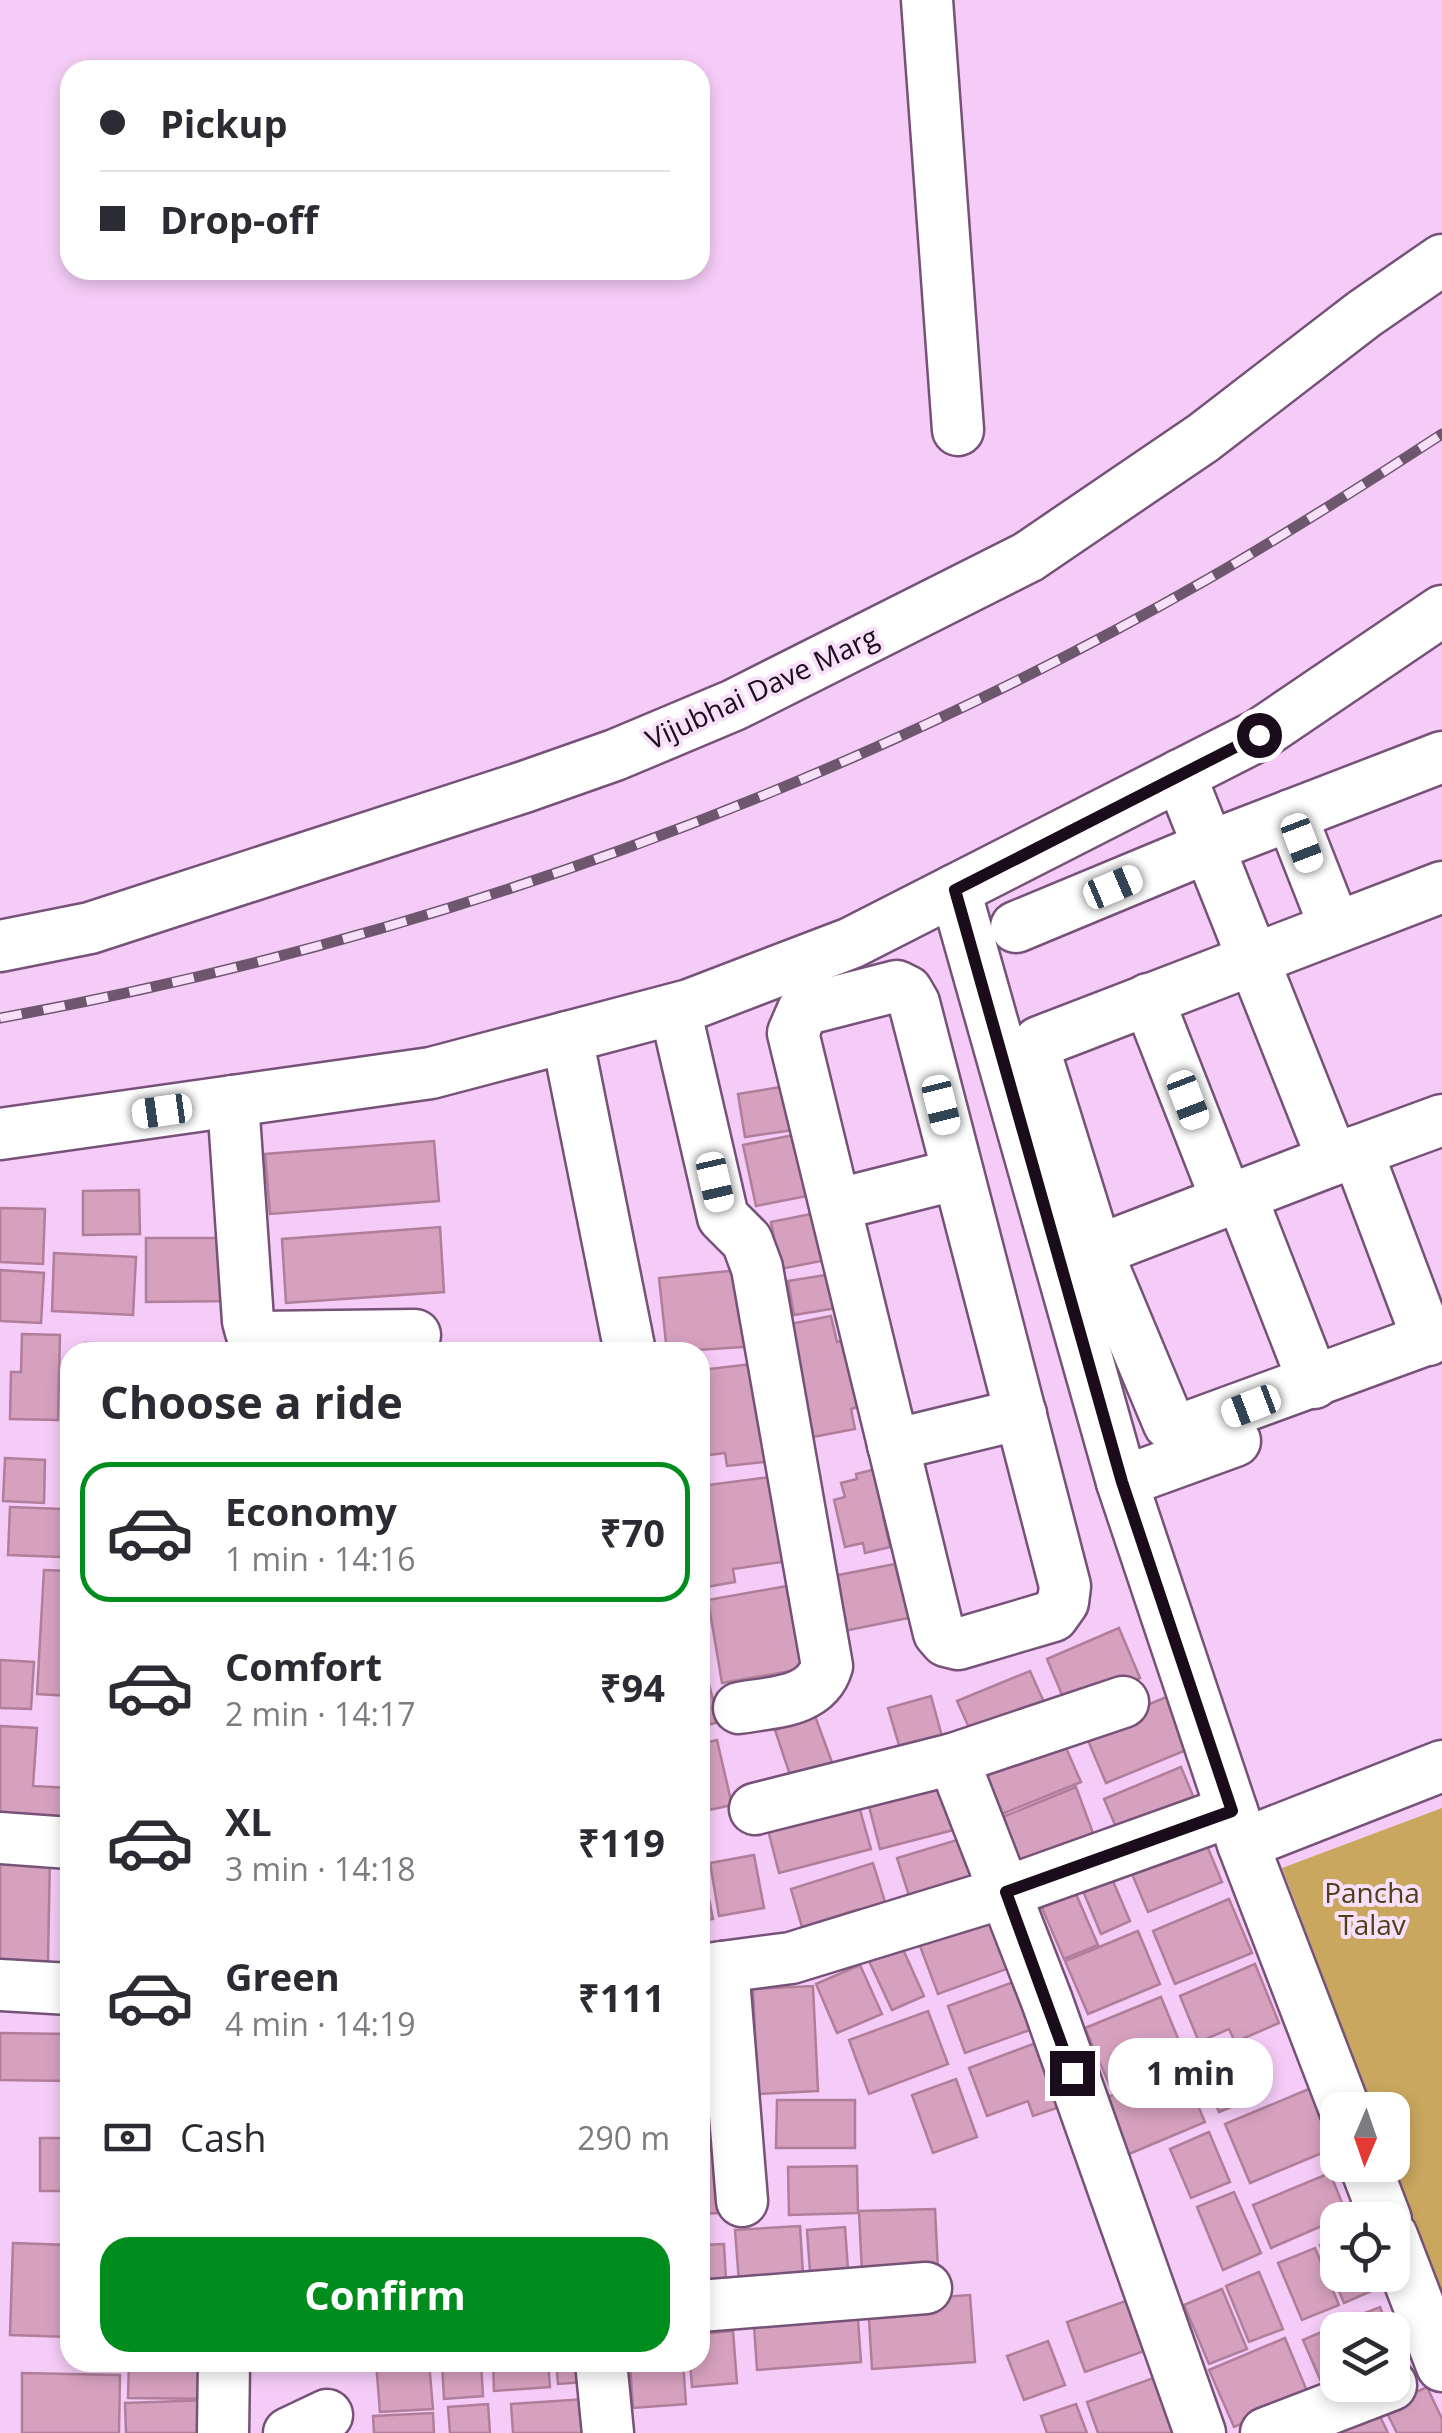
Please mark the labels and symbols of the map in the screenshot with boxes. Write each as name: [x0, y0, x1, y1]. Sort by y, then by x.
street label: Vijubhai Dave Marg: [639, 617, 884, 758]
route start: [1237, 713, 1282, 758]
car: [1277, 810, 1327, 876]
car: [1080, 861, 1146, 913]
car: [1163, 1067, 1213, 1133]
car: [919, 1072, 963, 1138]
car: [130, 1092, 194, 1130]
car: [694, 1149, 736, 1215]
car: [1218, 1381, 1284, 1431]
park label: Pancha Talav: [1324, 1873, 1420, 1943]
callout: 1 min: [1107, 2038, 1272, 2108]
route end: [1050, 2051, 1095, 2096]
north arrow: [1320, 2092, 1410, 2182]

